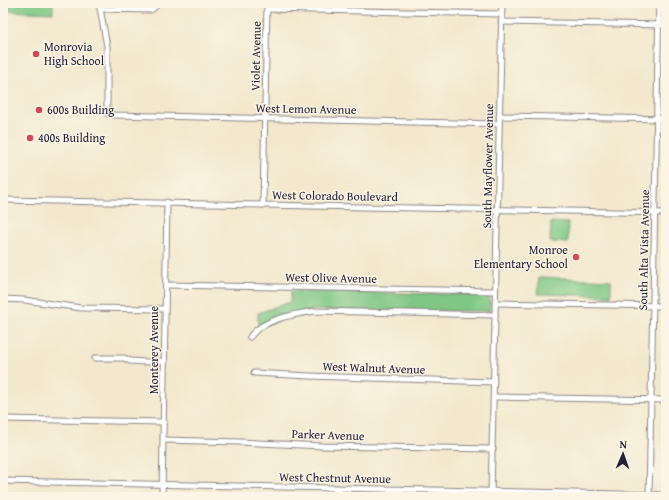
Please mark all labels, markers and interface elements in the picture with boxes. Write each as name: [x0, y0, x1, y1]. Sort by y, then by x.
street label: Violet Avenue: [246, 20, 265, 91]
place label: Monrovia High School: [44, 38, 105, 69]
marker: Monrovia High School: [31, 49, 41, 59]
street label: West Lemon Avenue: [256, 99, 357, 118]
place label: 600s Building: [47, 101, 114, 118]
street label: South Mayflower Avenue: [478, 103, 497, 229]
marker: 600s Building: [34, 105, 44, 115]
place label: 400s Building: [38, 129, 105, 146]
marker: 400s Building: [25, 133, 35, 143]
street label: West Colorado Boulevard: [272, 186, 399, 205]
street label: South Alta Vista Avenue: [634, 189, 653, 310]
place label: Monroe Elementary School: [474, 241, 569, 272]
marker: Monroe Elementary School: [571, 252, 581, 262]
street label: West Olive Avenue: [285, 268, 377, 287]
street label: Monterey Avenue: [145, 305, 162, 394]
street label: West Walnut Avenue: [322, 357, 426, 378]
street label: Parker Avenue: [291, 425, 365, 444]
north arrow: [603, 434, 643, 474]
text: N: [619, 436, 628, 452]
street label: West Chestnut Avenue: [279, 468, 391, 487]

